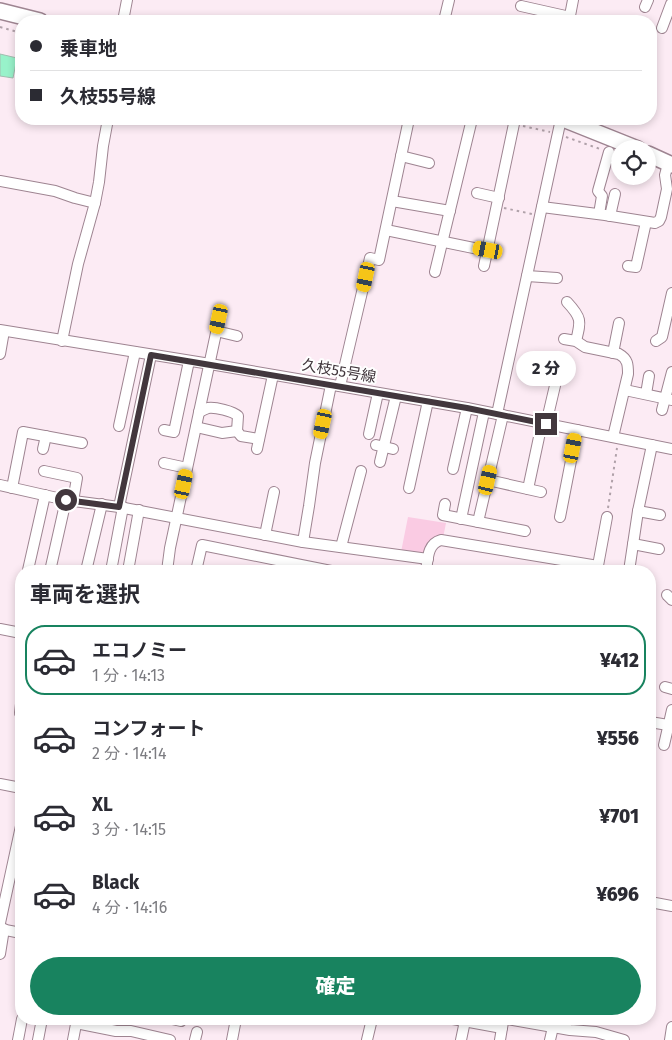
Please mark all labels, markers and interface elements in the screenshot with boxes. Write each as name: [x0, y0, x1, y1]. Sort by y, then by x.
text: 乗車地: [60, 37, 117, 60]
text: 久枝55号線: [60, 85, 156, 108]
map controls: [611, 140, 656, 185]
button: locate: [611, 140, 656, 185]
car: [471, 240, 504, 260]
car: [355, 261, 376, 293]
car: [208, 303, 229, 335]
callout: 2 分: [516, 352, 576, 386]
street label: 久枝55号線: [301, 356, 377, 386]
text: 2 分: [532, 359, 560, 378]
car: [312, 408, 333, 440]
route end: [535, 413, 557, 435]
car: [562, 432, 583, 464]
car: [477, 464, 498, 496]
car: [173, 468, 194, 500]
route start: [55, 489, 77, 511]
text: 車両を選択: [30, 581, 140, 608]
icon: car: [32, 638, 77, 683]
text: エコノミー: [92, 639, 187, 662]
text: ¥412: [600, 649, 639, 672]
text: 1 分 · 14:13: [92, 666, 165, 685]
icon: car: [32, 716, 77, 761]
text: コンフォート: [92, 717, 205, 740]
text: ¥556: [597, 727, 639, 750]
text: 2 分 · 14:14: [92, 744, 167, 763]
text: XL: [92, 793, 113, 816]
icon: car: [32, 794, 77, 839]
text: ¥701: [599, 805, 639, 828]
text: 3 分 · 14:15: [92, 820, 166, 839]
text: Black: [92, 871, 139, 894]
icon: car: [32, 872, 77, 917]
text: ¥696: [596, 883, 639, 906]
text: 4 分 · 14:16: [92, 898, 167, 917]
button: 確定: [30, 957, 641, 1015]

